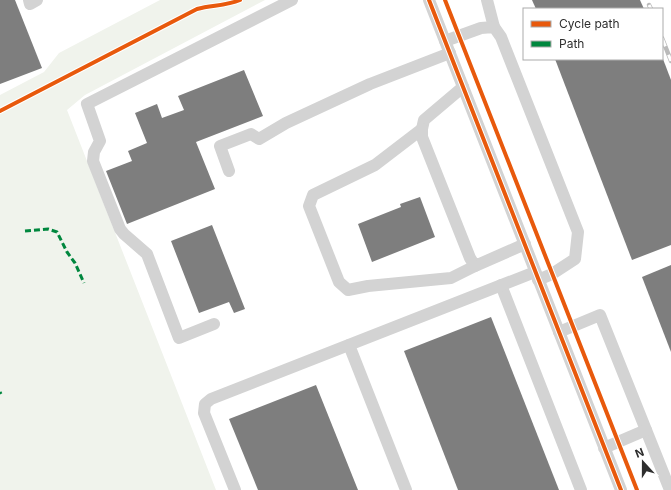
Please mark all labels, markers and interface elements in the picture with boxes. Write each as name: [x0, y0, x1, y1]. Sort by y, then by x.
legend: [523, 8, 663, 60]
text: Cycle path: [559, 16, 620, 31]
text: Path: [559, 36, 584, 51]
north arrow: [623, 442, 663, 482]
text: N: [633, 445, 646, 461]

